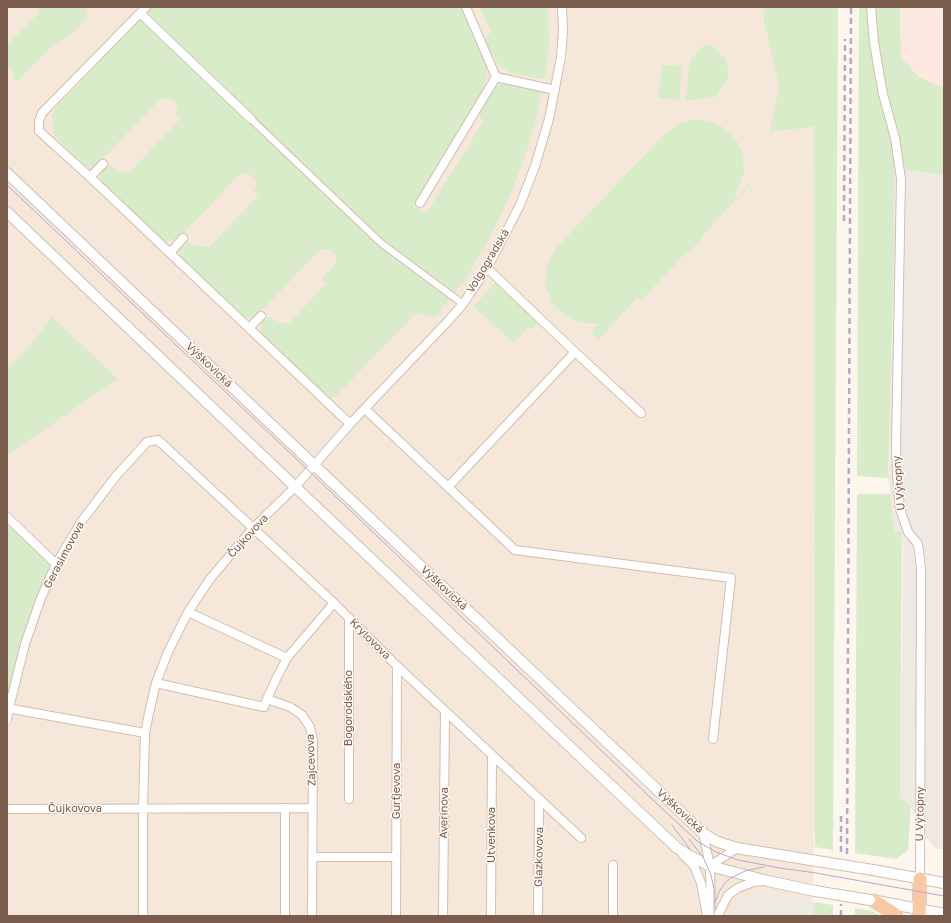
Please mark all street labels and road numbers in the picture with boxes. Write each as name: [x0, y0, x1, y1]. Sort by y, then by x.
street label: Volgogradská: [464, 227, 512, 295]
street label: Výškovická: [183, 340, 235, 390]
street label: U Výtopny: [890, 455, 908, 511]
street label: Čujkovova: [225, 512, 271, 560]
street label: Gerasimovova: [41, 519, 87, 591]
street label: Výškovická: [418, 563, 470, 613]
street label: Krylovova: [347, 616, 393, 662]
street label: Bogorodského: [342, 670, 356, 746]
street label: Zajcevova: [303, 734, 319, 786]
street label: Gurťjevova: [390, 763, 404, 819]
street label: Výškovická: [654, 786, 706, 836]
street label: U Výtopny: [913, 786, 927, 842]
street label: Averinova: [437, 787, 451, 839]
street label: Čujkovova: [48, 802, 102, 816]
street label: Utvenkova: [485, 807, 499, 863]
street label: Glazkovova: [532, 827, 546, 887]

